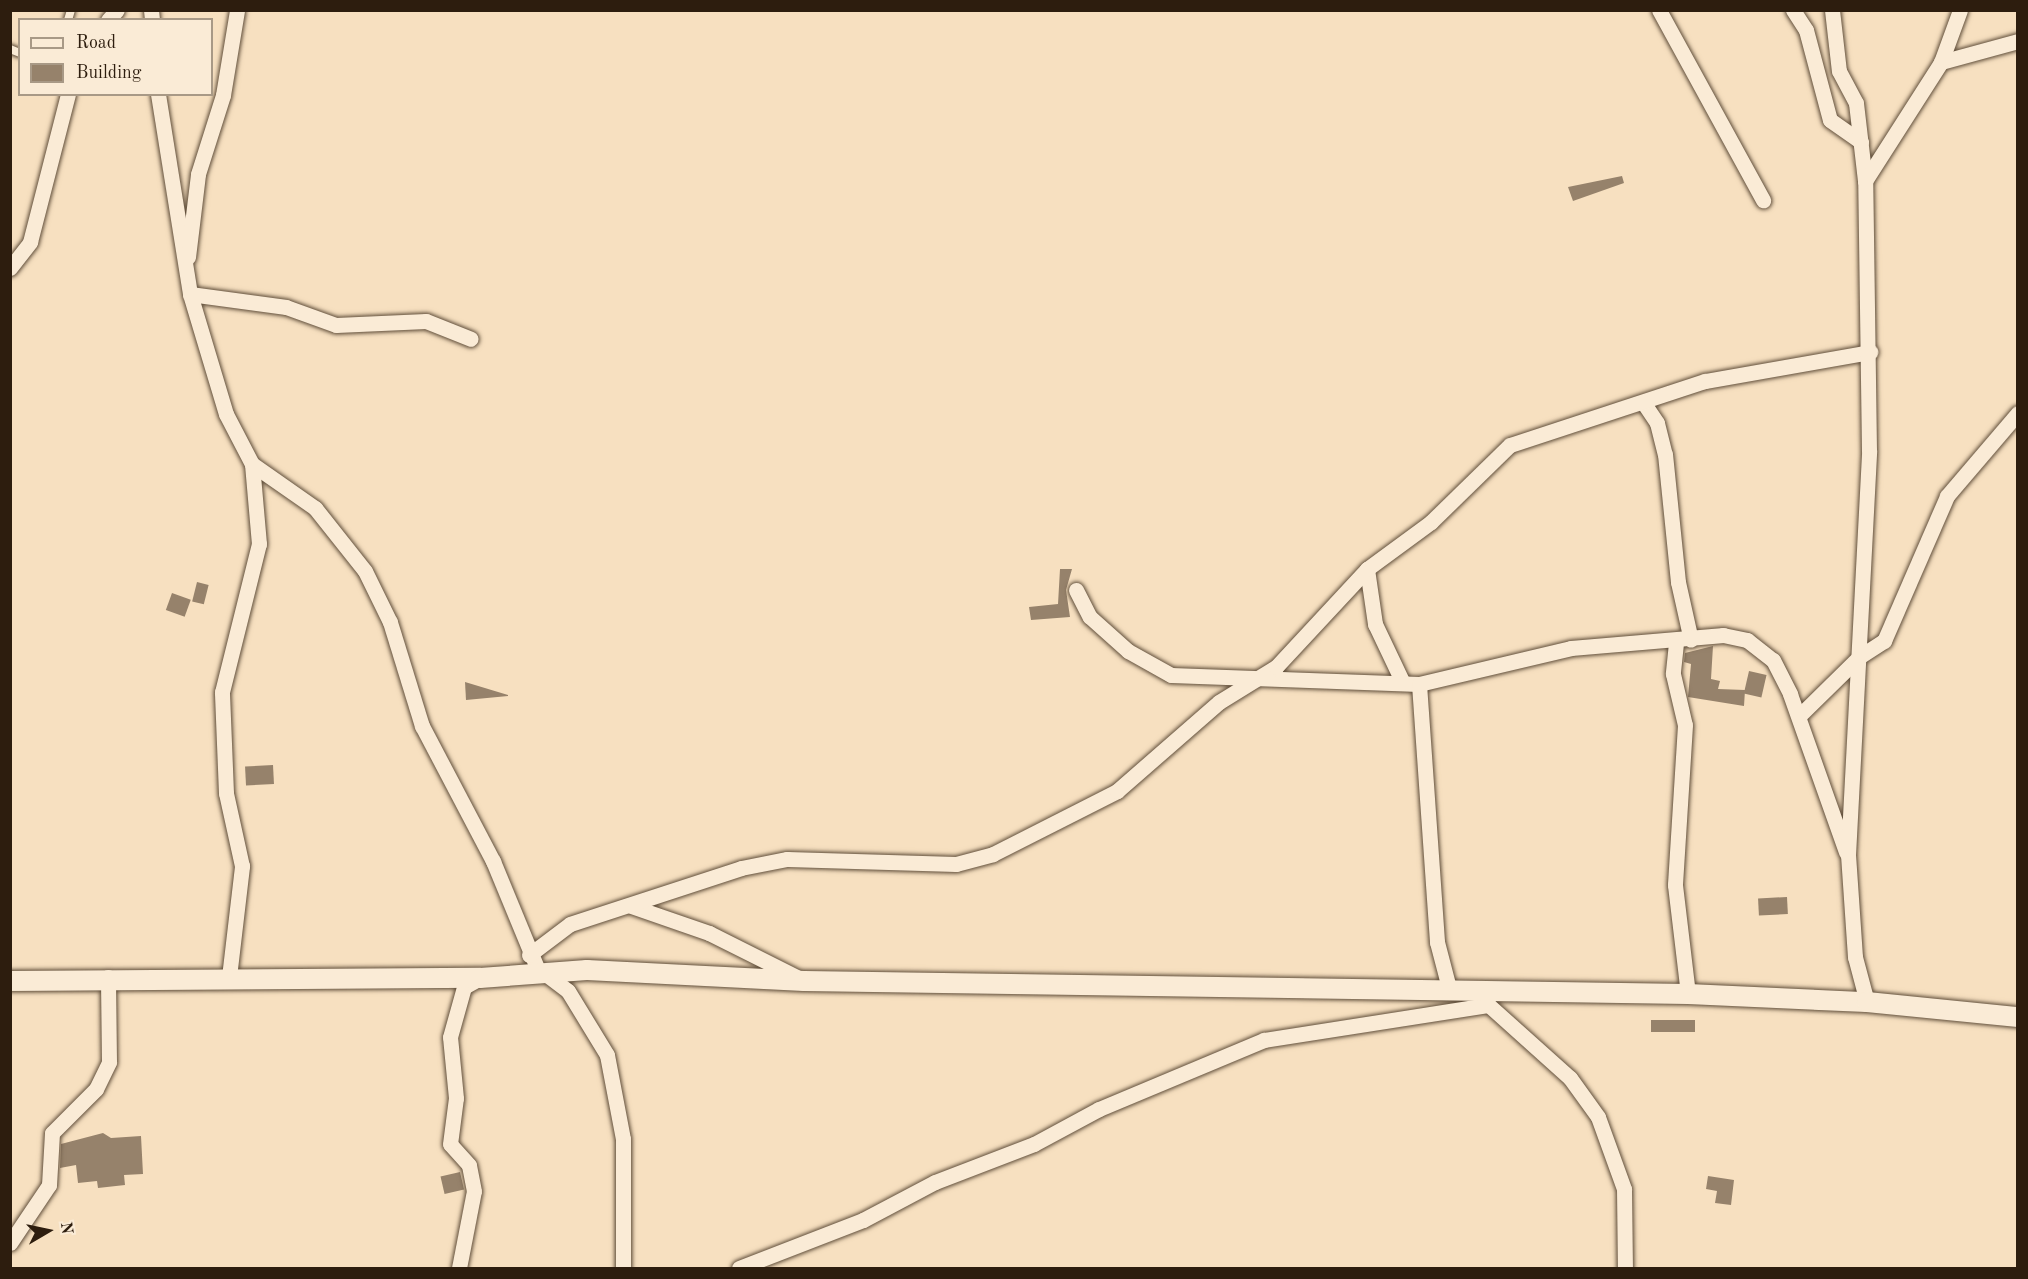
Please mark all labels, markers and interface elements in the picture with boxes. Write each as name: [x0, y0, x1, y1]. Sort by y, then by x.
legend: [18, 18, 213, 96]
text: Road: [76, 34, 116, 52]
text: Building: [76, 64, 141, 82]
north arrow: [18, 1201, 78, 1261]
text: N: [57, 1221, 75, 1235]

